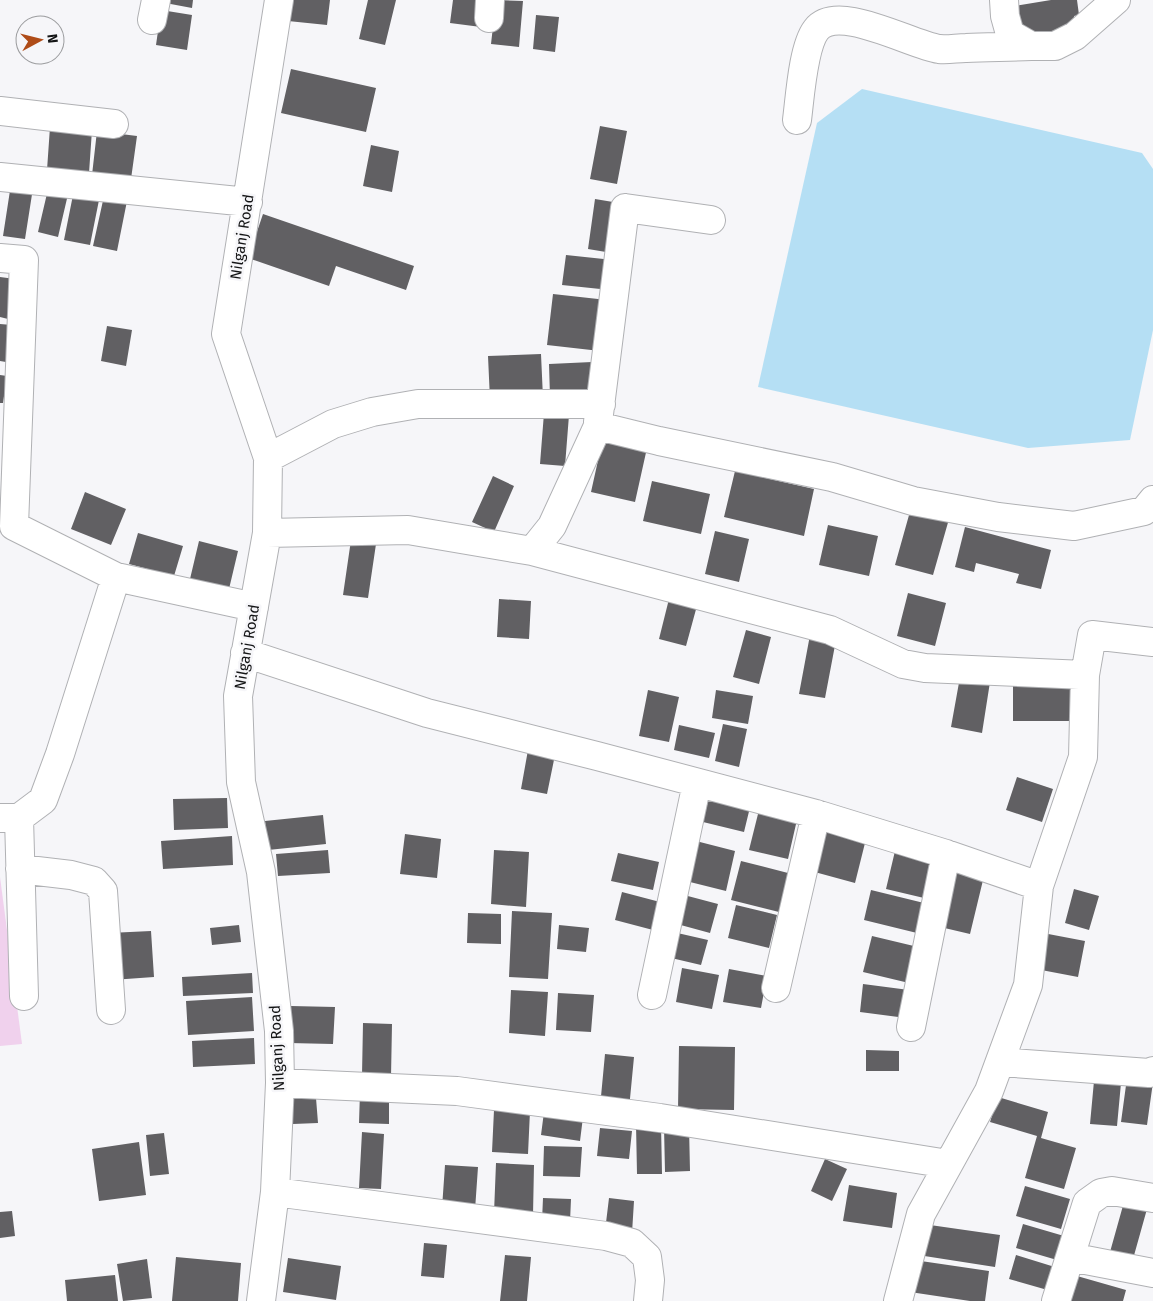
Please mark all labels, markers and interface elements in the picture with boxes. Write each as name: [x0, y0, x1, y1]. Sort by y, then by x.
north arrow: [15, 15, 65, 65]
text: N: [43, 33, 61, 44]
street label: Nilganj Road: [226, 193, 258, 281]
street label: Nilganj Road: [231, 603, 263, 691]
street label: Nilganj Road: [266, 1005, 288, 1091]

